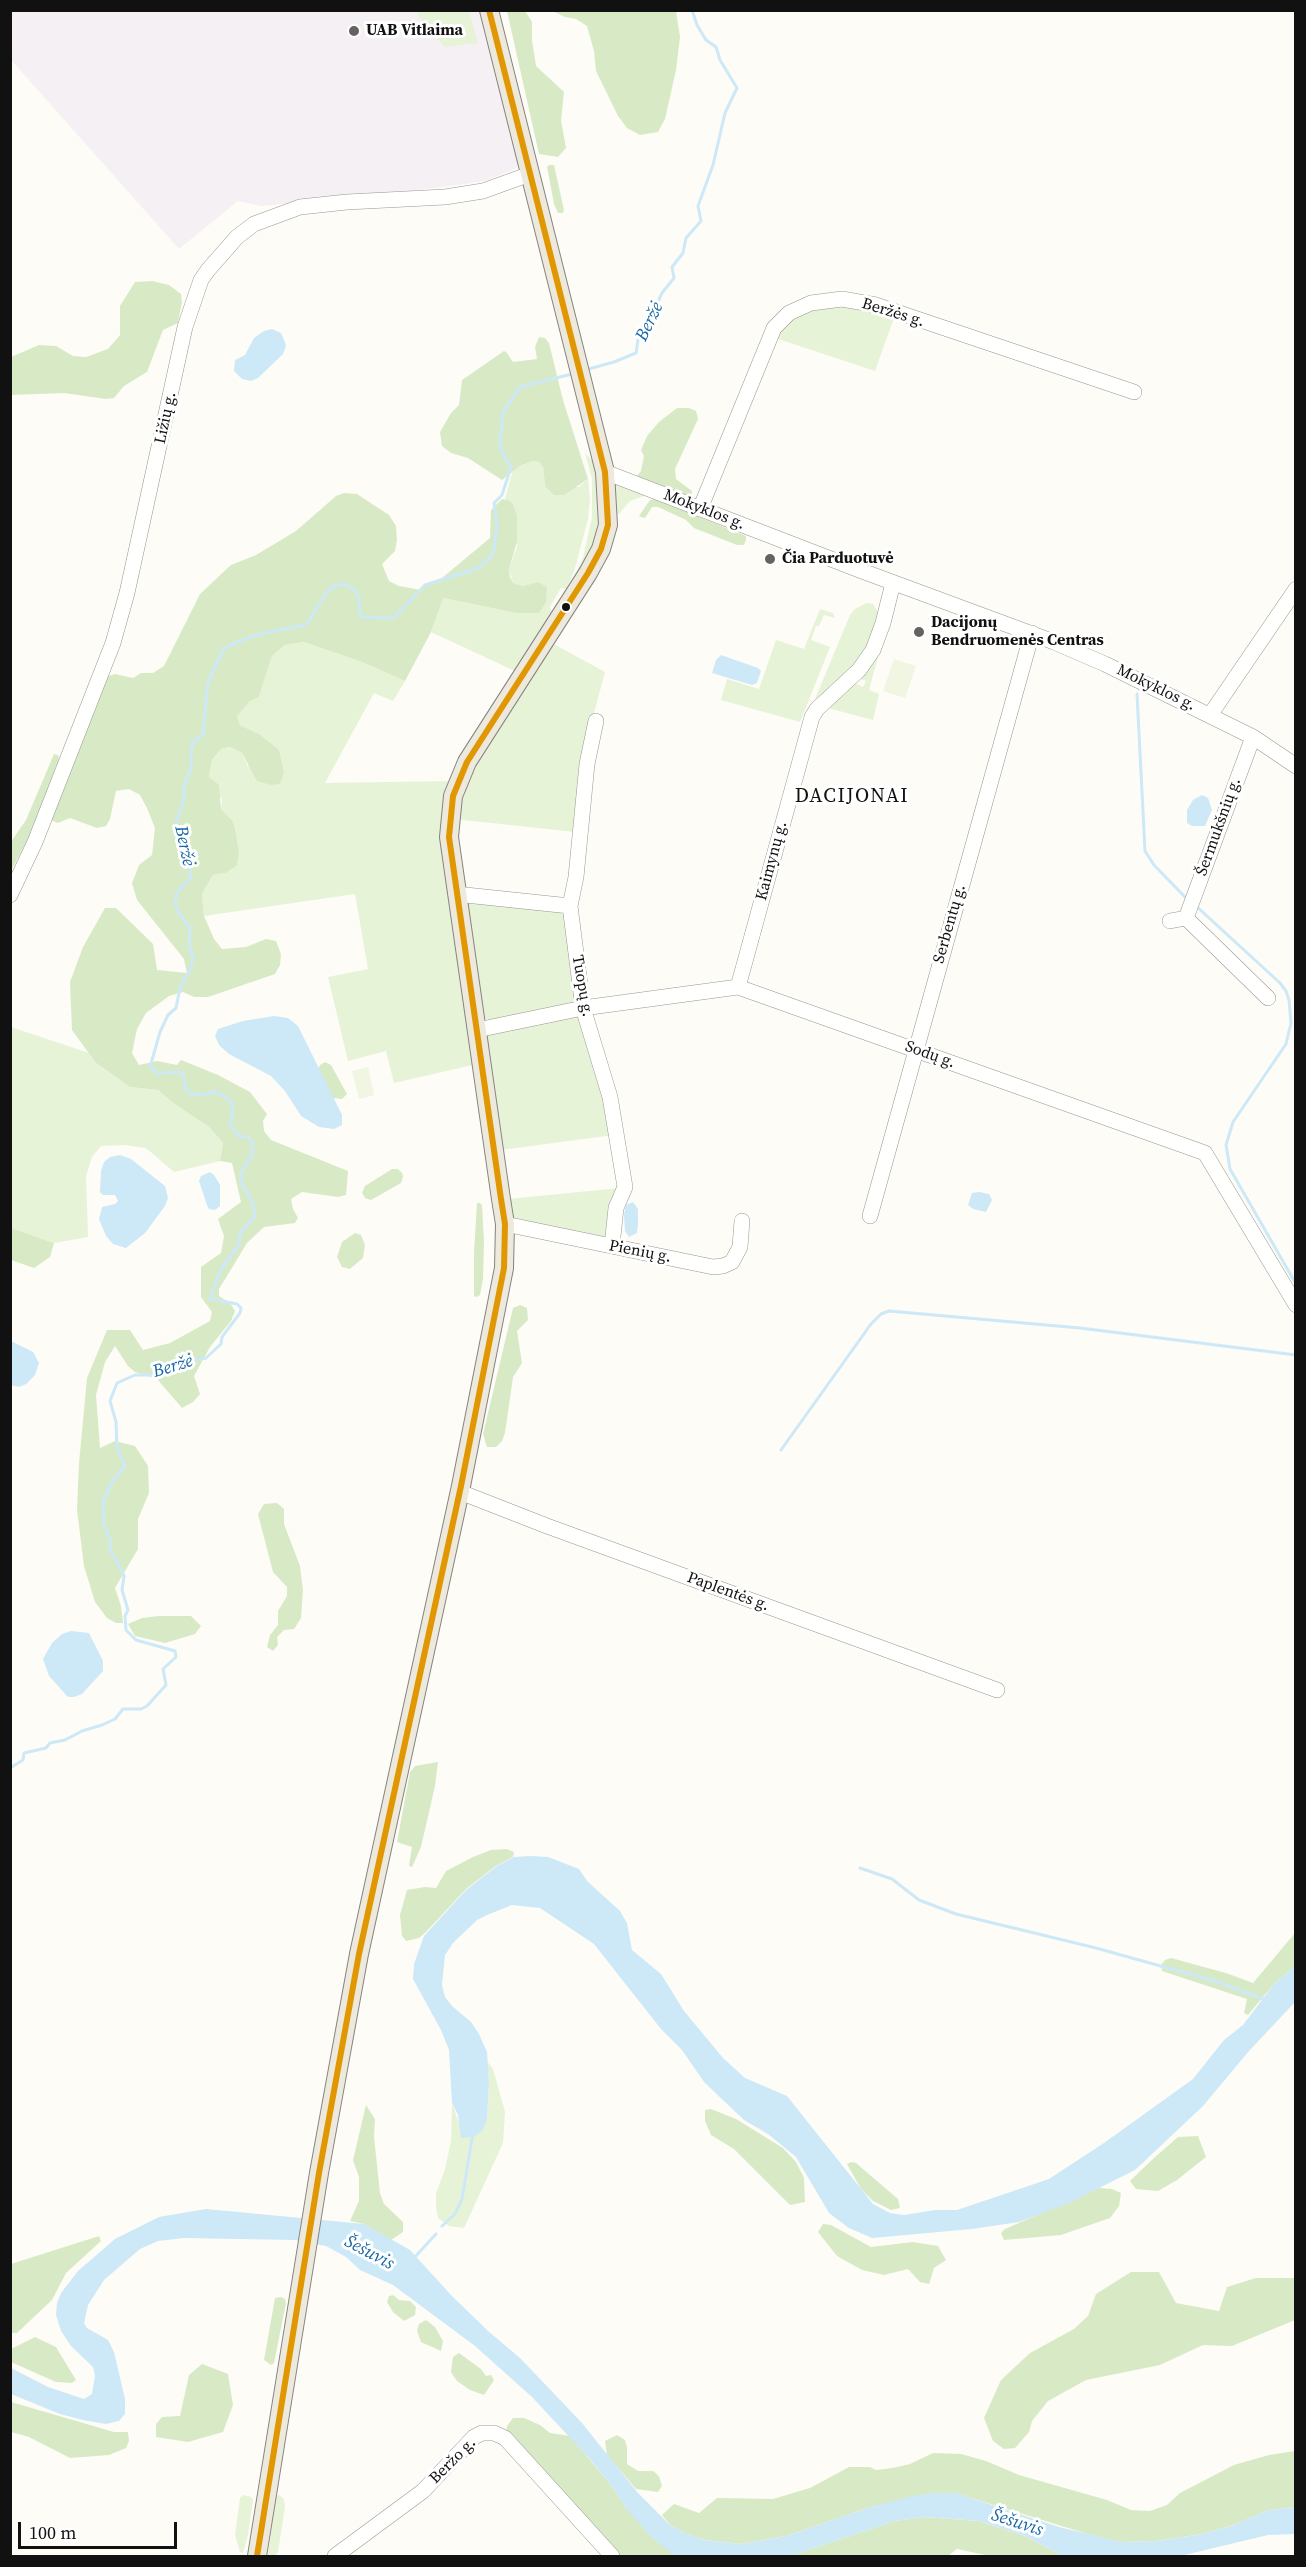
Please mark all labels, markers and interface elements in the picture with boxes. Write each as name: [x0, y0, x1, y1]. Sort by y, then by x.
place label: UAB Vitlaima: [366, 21, 463, 41]
marker: UAB Vitlaima: [347, 24, 361, 38]
street label: Beržės g.: [859, 294, 927, 332]
water label: Beržė: [631, 299, 669, 345]
street label: Ližių g.: [151, 390, 181, 446]
street label: Mokyklos g.: [661, 486, 747, 534]
place label: Čia Parduotuvė: [782, 549, 894, 569]
marker: Čia Parduotuvė: [763, 552, 777, 566]
unlabelled marker: [560, 601, 572, 613]
place label: Dacijonų Bendruomenės Centras: [931, 613, 1104, 651]
marker: Dacijonų Bendruomenės Centras: [912, 625, 926, 639]
street label: Mokyklos g.: [1113, 661, 1199, 715]
street label: Šermukšnių g.: [1192, 775, 1246, 879]
district label: DACIJONAI: [795, 785, 909, 809]
street label: Kaimynų g.: [752, 819, 792, 903]
water label: Beržė: [169, 824, 199, 868]
street label: Serbentų g.: [930, 882, 970, 966]
street label: Tuopų g.: [567, 954, 597, 1018]
street label: Sodų g.: [902, 1037, 958, 1073]
street label: Pienių g.: [607, 1237, 673, 1267]
water label: Beržė: [150, 1351, 196, 1383]
street label: Paplentės g.: [684, 1568, 772, 1616]
water label: Šešuvis: [341, 2231, 397, 2275]
street label: Beržo g.: [426, 2434, 480, 2488]
water label: Šešuvis: [988, 2505, 1046, 2541]
scale bar: [21, 2510, 180, 2548]
text: 100 m: [29, 2520, 76, 2545]

